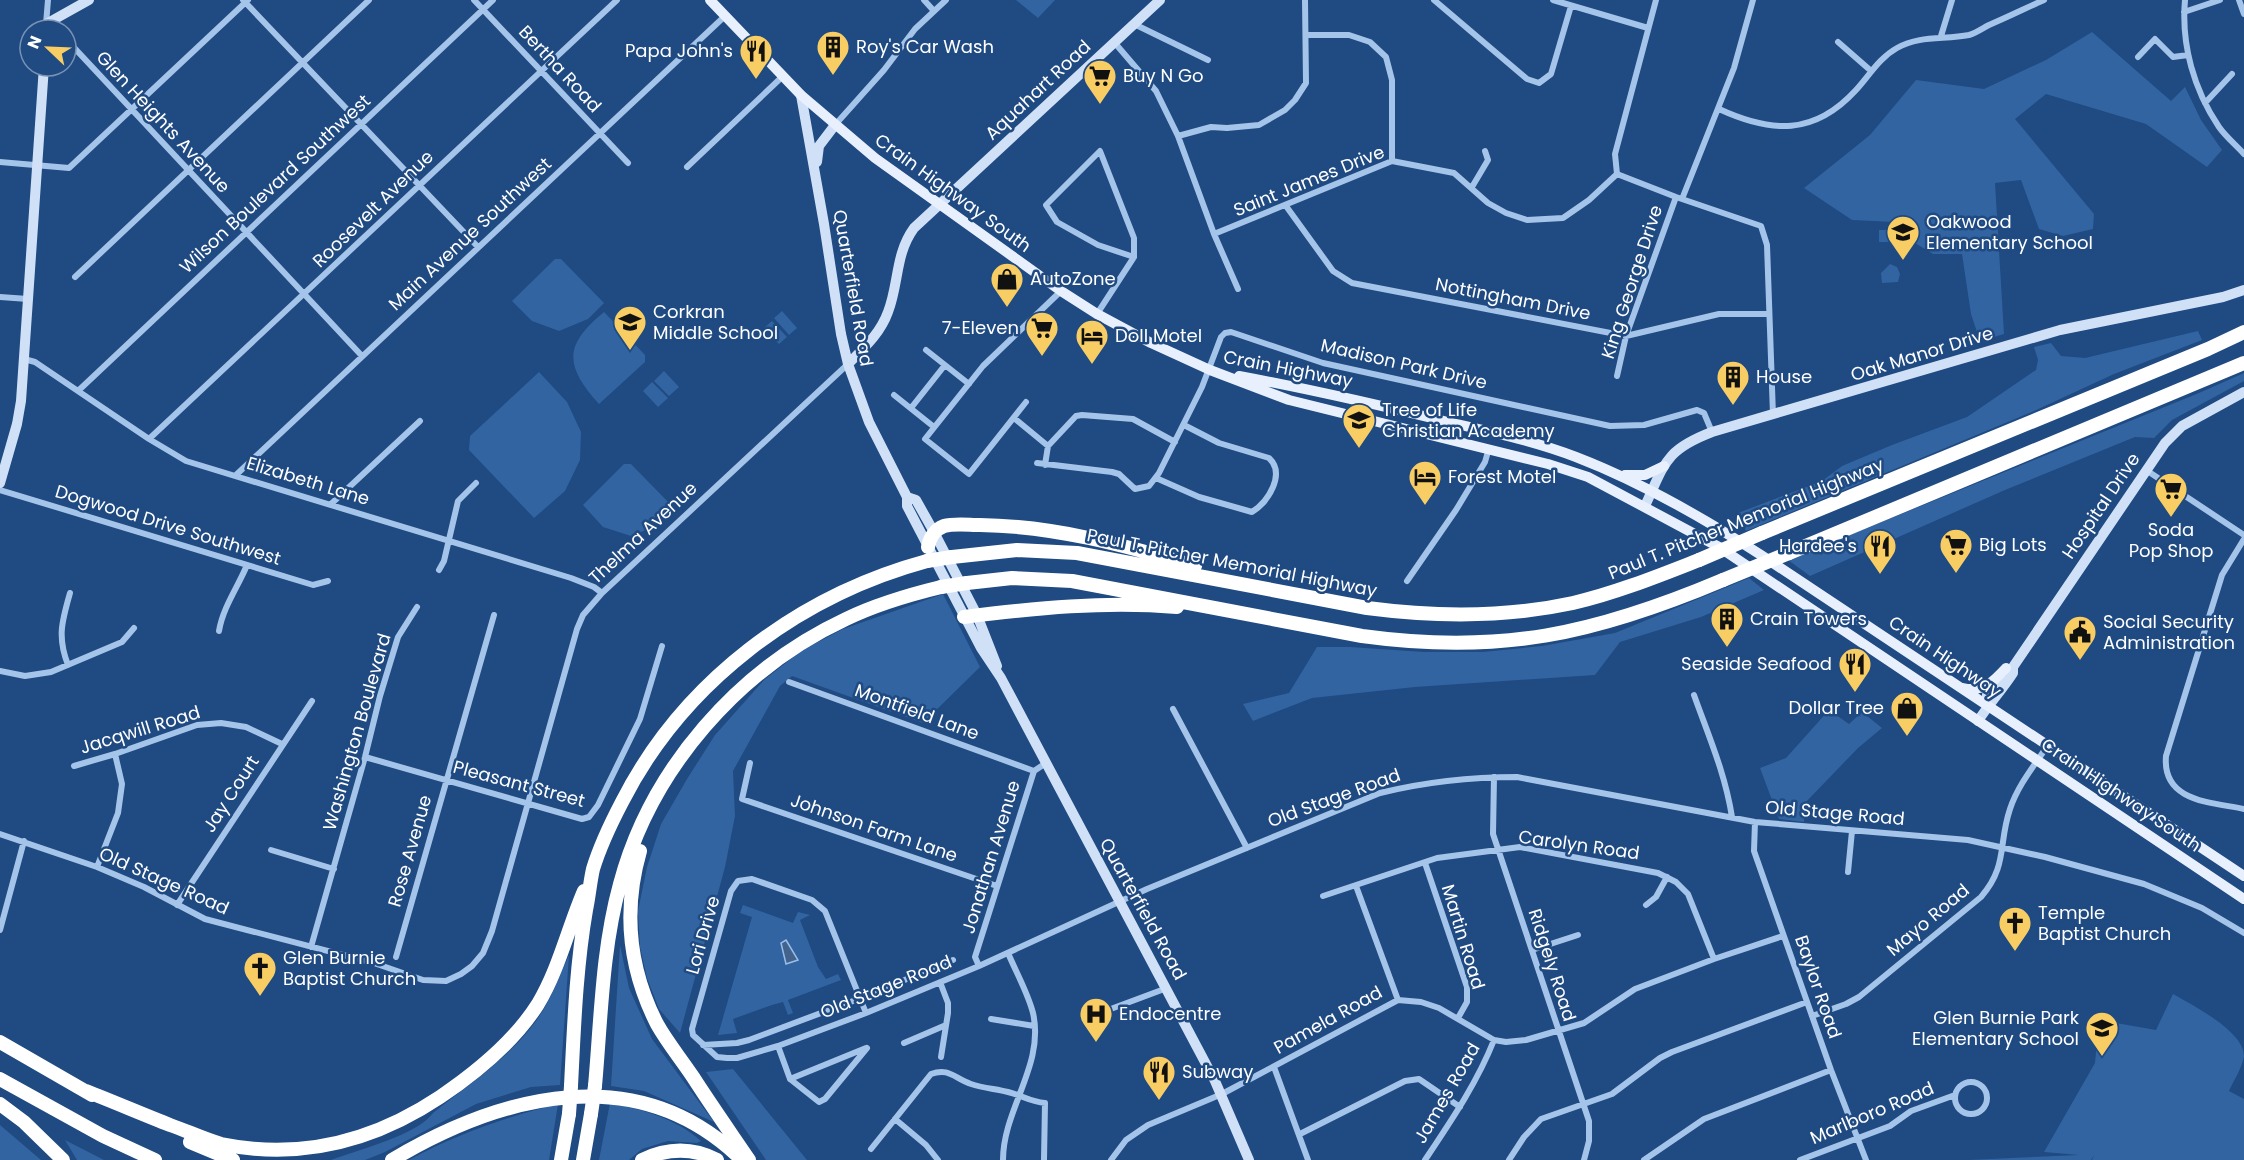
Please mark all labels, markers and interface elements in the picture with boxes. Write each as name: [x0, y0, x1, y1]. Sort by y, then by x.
north arrow: [18, 18, 78, 78]
street label: Bertha Road: [513, 20, 607, 118]
building icon: Roy's Car Wash: [815, 29, 851, 76]
text: N: [22, 32, 48, 52]
restaurant icon: Papa John's: [738, 33, 774, 80]
place label: Roy's Car Wash: [856, 34, 994, 59]
street label: Aquahart Road: [979, 34, 1096, 145]
place label: Papa John's: [625, 38, 733, 63]
street label: Glen Heights Avenue: [91, 45, 236, 198]
supermarket icon: Buy N Go: [1082, 58, 1118, 105]
place label: Buy N Go: [1123, 63, 1203, 88]
street label: Wilson Boulevard Southwest: [174, 88, 376, 279]
street label: Crain Highway South: [870, 127, 1037, 258]
street label: Saint James Drive: [1230, 139, 1388, 222]
street label: Roosevelt Avenue: [307, 144, 439, 273]
street label: Main Avenue Southwest: [383, 151, 557, 316]
street label: King George Drive: [1595, 202, 1668, 362]
street label: Quarterfield Road: [827, 208, 880, 368]
place label: Oakwood Elementary School: [1926, 209, 2093, 255]
school or university icon: Oakwood Elementary School: [1885, 214, 1921, 261]
shop icon: AutoZone: [989, 261, 1025, 308]
place label: AutoZone: [1030, 266, 1116, 291]
street label: Nottingham Drive: [1433, 271, 1593, 326]
place label: Corkran Middle School: [653, 299, 778, 345]
school or university icon: Corkran Middle School: [612, 304, 648, 351]
supermarket icon: 7-Eleven: [1024, 310, 1060, 357]
place label: 7-Eleven: [942, 315, 1019, 340]
hotel icon: Doll Motel: [1074, 318, 1110, 365]
street label: Oak Manor Drive: [1848, 320, 1996, 387]
place label: Doll Motel: [1115, 323, 1202, 348]
street label: Madison Park Drive: [1318, 332, 1490, 395]
street label: Crain Highway: [1221, 344, 1355, 393]
building icon: House: [1715, 359, 1751, 406]
place label: House: [1756, 364, 1812, 389]
place label: Tree of Life Christian Academy: [1382, 397, 1555, 443]
school or university icon: Tree of Life Christian Academy: [1341, 402, 1377, 449]
street label: Hospital Drive: [2056, 448, 2145, 564]
street label: Elizabeth Lane: [244, 450, 373, 511]
street label: Paul T. Pitcher Memorial Highway: [1604, 452, 1887, 585]
hotel icon: Forest Motel: [1407, 459, 1443, 506]
place label: Forest Motel: [1448, 464, 1556, 489]
supermarket icon: Soda Pop Shop: [2153, 471, 2189, 518]
street label: Thelma Avenue: [583, 476, 702, 590]
street label: Dogwood Drive Southwest: [52, 478, 284, 571]
place label: Soda Pop Shop: [2129, 517, 2213, 563]
street label: Paul T. Pitcher Memorial Highway: [1085, 522, 1379, 603]
supermarket icon: Big Lots: [1938, 527, 1974, 574]
restaurant icon: Hardee's: [1862, 528, 1898, 575]
place label: Big Lots: [1979, 532, 2047, 557]
place label: Hardee's: [1779, 533, 1857, 558]
building icon: Crain Towers: [1709, 601, 1745, 648]
place label: Crain Towers: [1750, 606, 1867, 631]
place label: Social Security Administration: [2103, 609, 2235, 655]
street label: Crain Highway: [1884, 610, 2007, 704]
public building icon: Social Security Administration: [2062, 614, 2098, 661]
street label: Washington Boulevard: [316, 630, 397, 833]
restaurant icon: Seaside Seafood: [1837, 646, 1873, 693]
place label: Seaside Seafood: [1681, 651, 1832, 676]
street label: Montfield Lane: [852, 677, 983, 746]
shop icon: Dollar Tree: [1889, 690, 1925, 737]
place label: Dollar Tree: [1788, 695, 1884, 720]
street label: Jacqwill Road: [77, 699, 203, 760]
street label: Crain Highway South: [2037, 732, 2206, 857]
street label: Jay Court: [196, 750, 265, 837]
street label: Pleasant Street: [451, 754, 588, 813]
street label: Old Stage Road: [1264, 762, 1404, 833]
street label: Jonathan Avenue: [955, 777, 1026, 936]
street label: Johnson Farm Lane: [787, 787, 961, 868]
street label: Rose Avenue: [382, 792, 437, 910]
street label: Old Stage Road: [1764, 794, 1906, 831]
street label: Carolyn Road: [1517, 824, 1641, 865]
street label: Quarterfield Road: [1094, 833, 1193, 984]
street label: Old Stage Road: [95, 841, 233, 920]
street label: Mayo Road: [1881, 878, 1974, 962]
street label: Martin Road: [1436, 881, 1491, 992]
street label: Lori Drive: [679, 893, 726, 977]
place label: Temple Baptist Church: [2038, 900, 2171, 946]
street label: Ridgely Road: [1523, 905, 1582, 1024]
church icon: Temple Baptist Church: [1997, 905, 2033, 952]
street label: Baylor Road: [1789, 932, 1848, 1042]
place label: Glen Burnie Baptist Church: [283, 945, 416, 991]
street label: Old Stage Road: [816, 949, 955, 1024]
church icon: Glen Burnie Baptist Church: [242, 950, 278, 997]
street label: Pamela Road: [1269, 979, 1387, 1060]
hospital icon: Endocentre: [1078, 996, 1114, 1043]
place label: Endocentre: [1119, 1001, 1221, 1026]
place label: Glen Burnie Park Elementary School: [1912, 1005, 2080, 1051]
school or university icon: Glen Burnie Park Elementary School: [2084, 1010, 2120, 1057]
street label: James Road: [1408, 1038, 1485, 1148]
restaurant icon: Subway: [1141, 1054, 1177, 1101]
place label: Subway: [1182, 1059, 1253, 1084]
street label: Marlboro Road: [1806, 1075, 1938, 1150]

